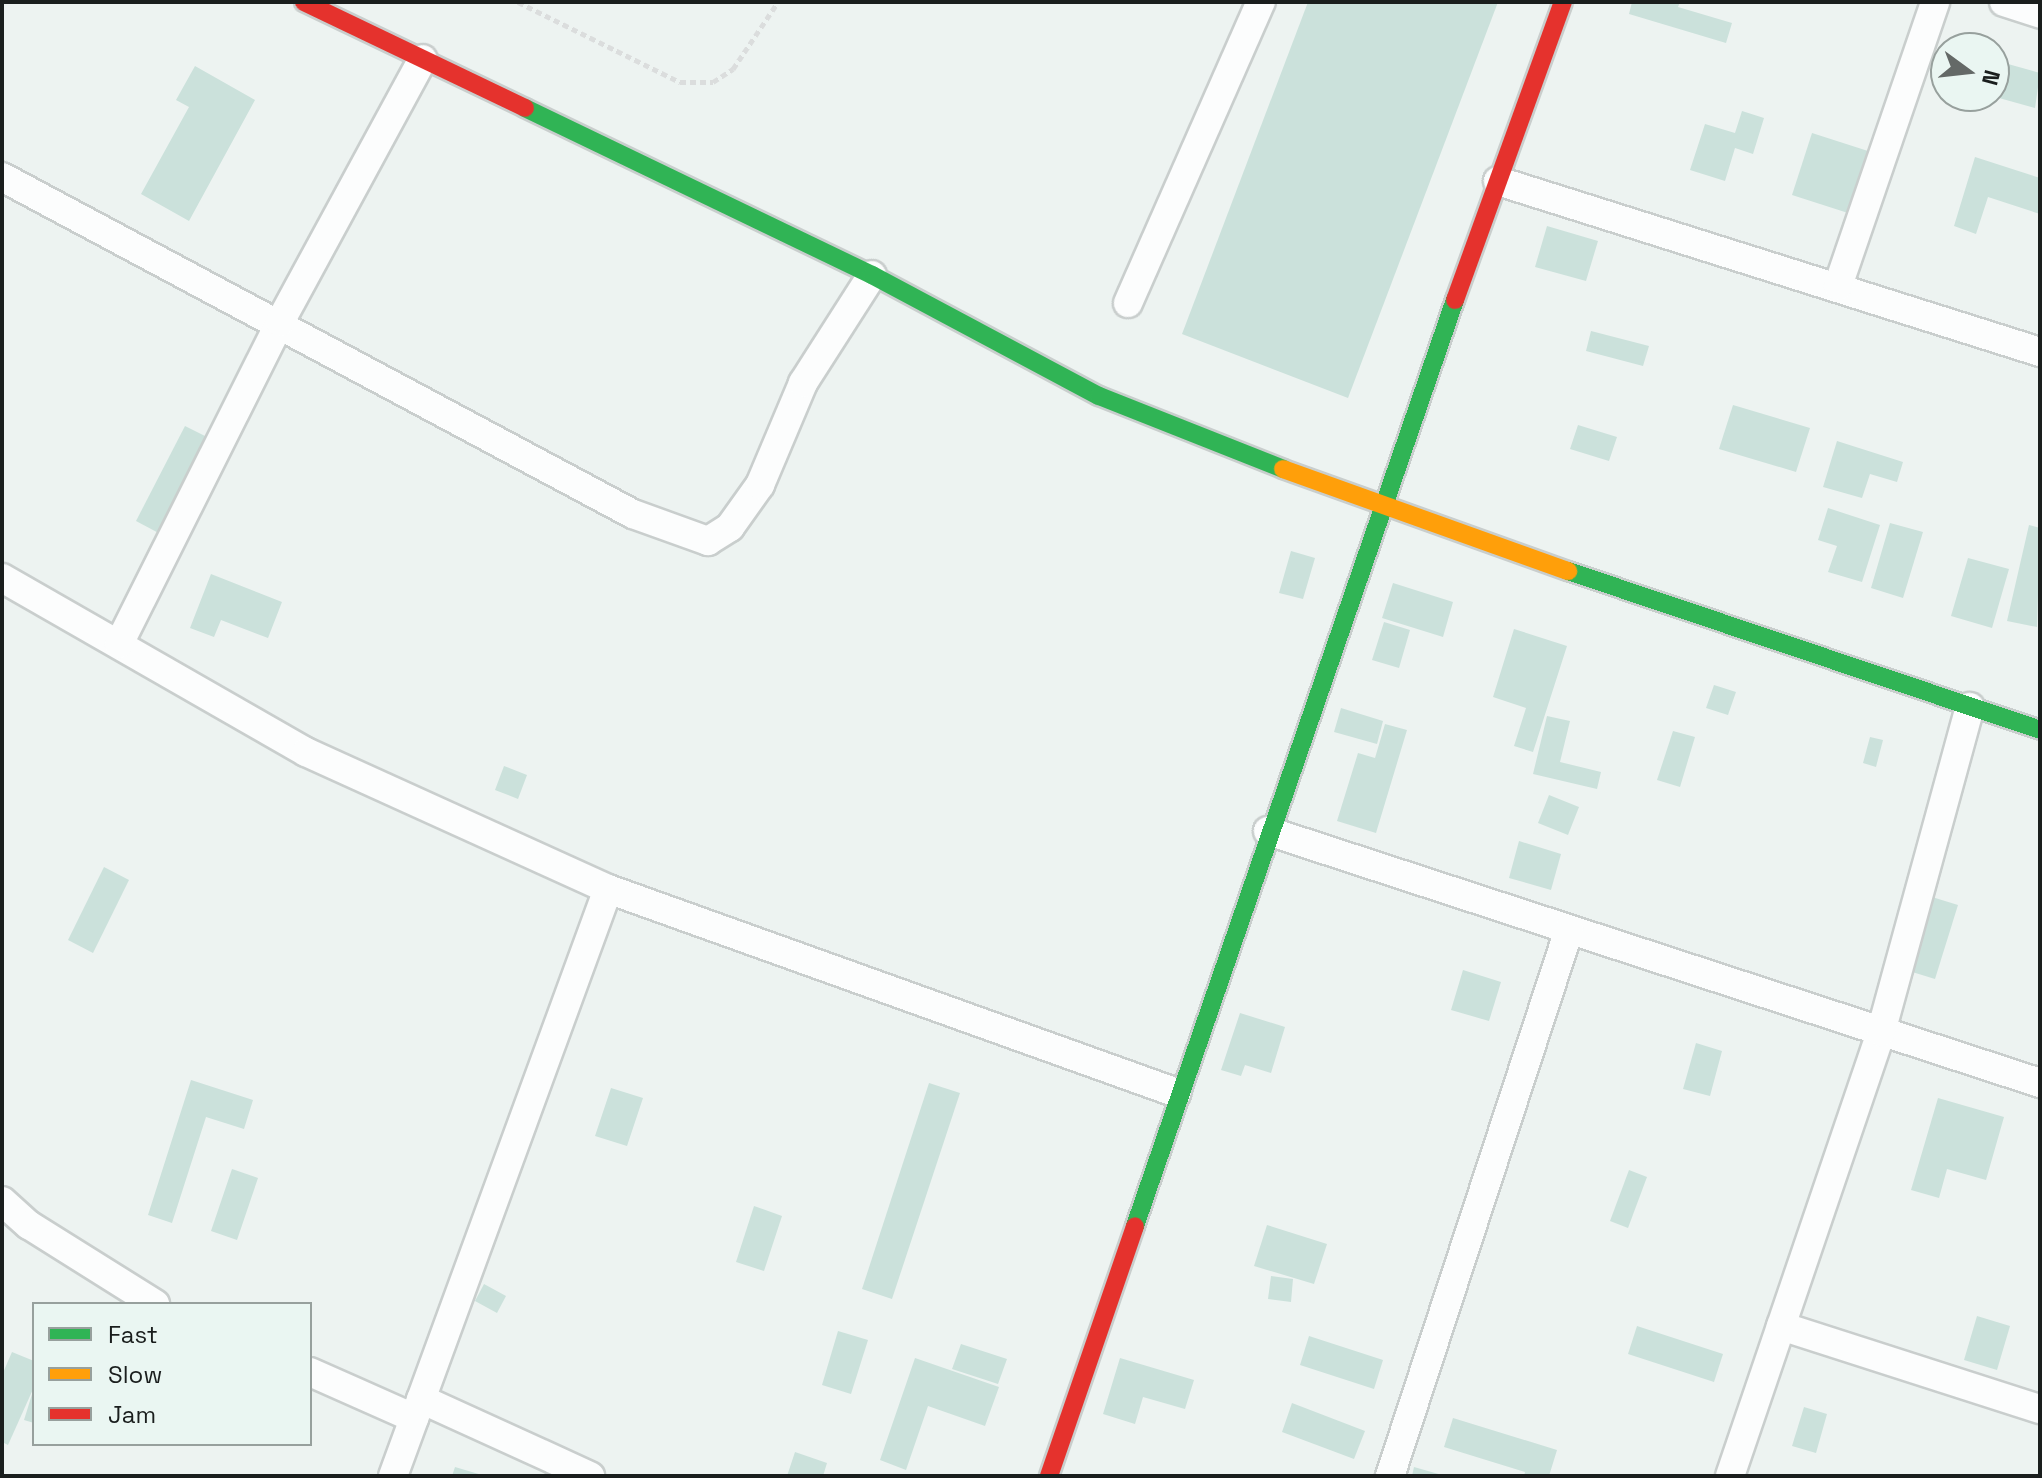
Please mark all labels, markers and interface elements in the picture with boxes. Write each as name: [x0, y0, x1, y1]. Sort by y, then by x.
north arrow: [1930, 32, 2010, 112]
text: N: [1976, 67, 2007, 88]
legend: [32, 1302, 312, 1446]
text: Fast: [108, 1319, 158, 1350]
text: Slow: [108, 1359, 162, 1390]
text: Jam: [108, 1399, 156, 1430]

